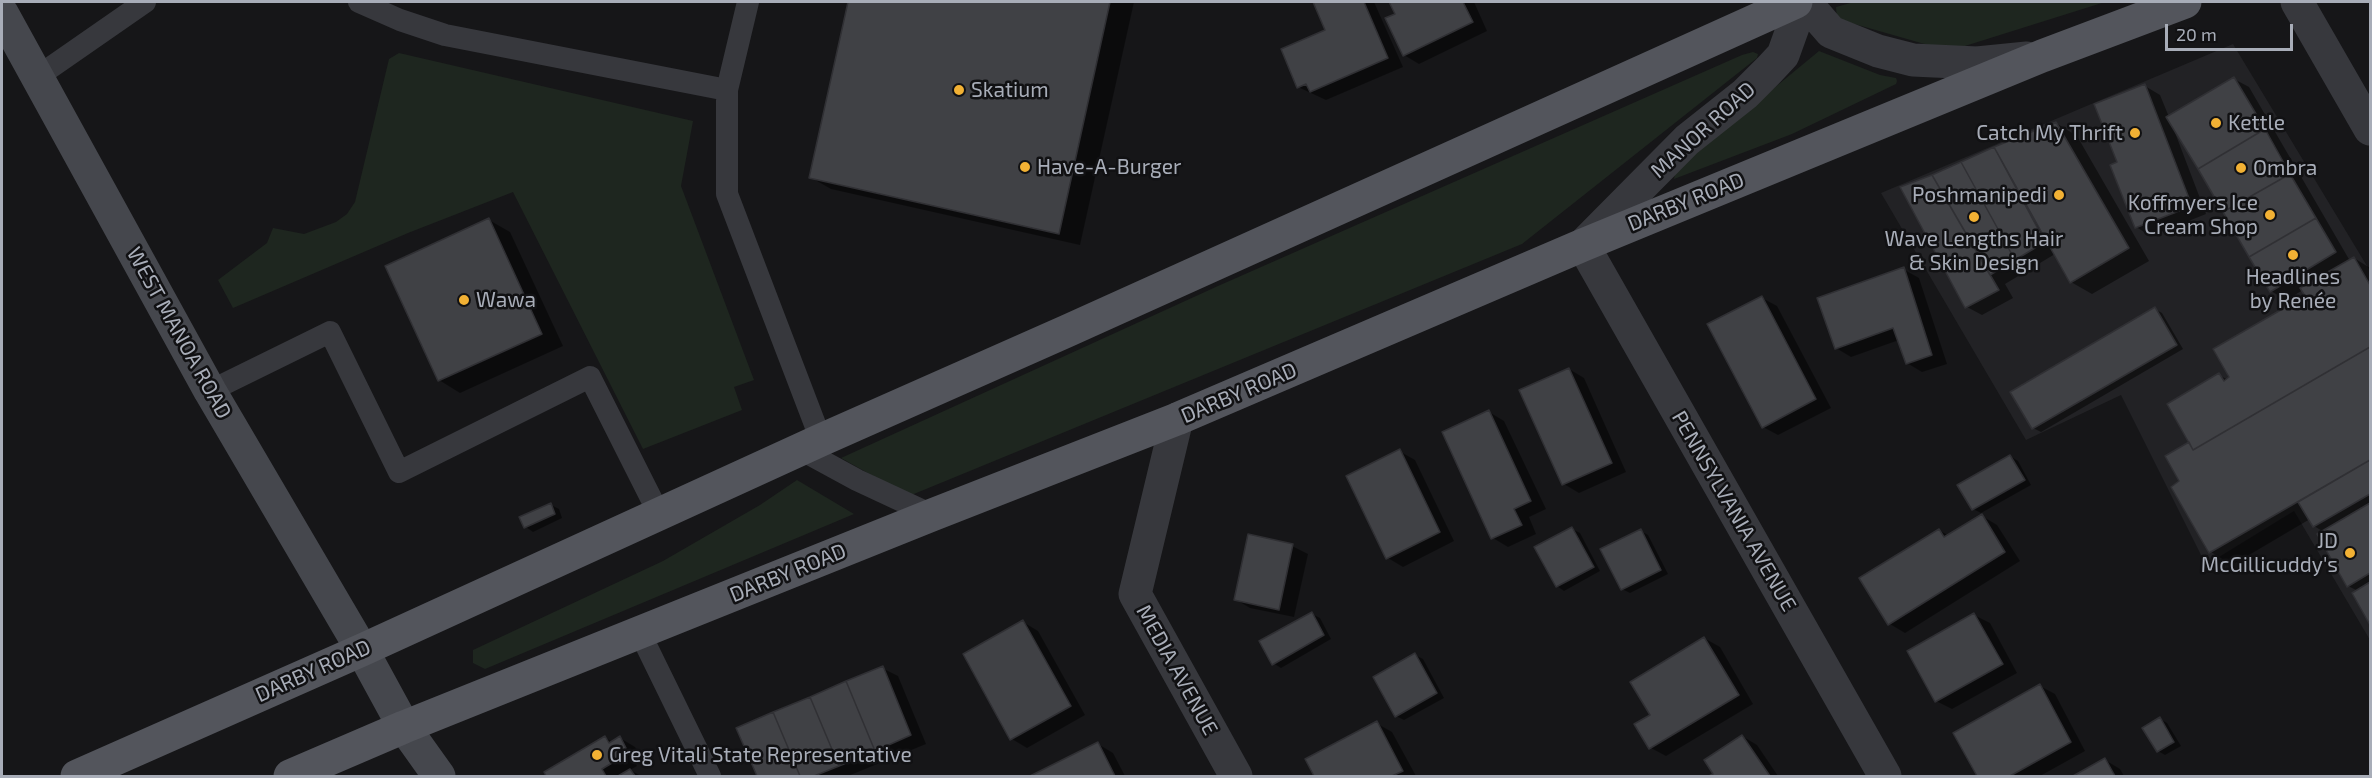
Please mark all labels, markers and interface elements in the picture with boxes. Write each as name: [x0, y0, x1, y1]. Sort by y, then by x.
scale bar: [2168, 12, 2296, 50]
text: 20 m: [2176, 23, 2217, 45]
place label: Skatium: [971, 77, 1049, 103]
street label: MANOR ROAD: [1646, 77, 1760, 183]
marker: Skatium: [952, 83, 966, 97]
place label: Kettle: [2228, 110, 2285, 136]
marker: Kettle: [2209, 116, 2223, 130]
place label: Catch My Thrift: [1976, 120, 2123, 146]
marker: Catch My Thrift: [2128, 126, 2142, 140]
place label: Have-A-Burger: [1037, 154, 1181, 180]
place label: Ombra: [2253, 155, 2317, 181]
marker: Have-A-Burger: [1018, 160, 1032, 174]
marker: Ombra: [2234, 161, 2248, 175]
street label: DARBY ROAD: [1624, 167, 1748, 237]
place label: Poshmanipedi: [1912, 182, 2047, 208]
marker: Poshmanipedi: [2052, 188, 2066, 202]
place label: Koffmyers Ice Cream Shop: [2128, 190, 2258, 240]
marker: Koffmyers Ice Cream Shop: [2263, 208, 2277, 222]
marker: Wave Lengths Hair & Skin Design: [1967, 210, 1981, 224]
place label: Wave Lengths Hair & Skin Design: [1885, 226, 2063, 276]
street label: WEST MANOA ROAD: [121, 243, 237, 423]
marker: Headlines by Renée: [2286, 248, 2300, 262]
place label: Headlines by Renée: [2246, 264, 2340, 314]
place label: Wawa: [476, 287, 536, 313]
marker: Wawa: [457, 293, 471, 307]
street label: DARBY ROAD: [1177, 357, 1301, 429]
street label: PENNSYLVANIA AVENUE: [1666, 406, 1802, 616]
place label: JD McGillicuddy's: [2201, 528, 2338, 578]
street label: DARBY ROAD: [726, 538, 850, 608]
marker: JD McGillicuddy's: [2343, 546, 2357, 560]
street label: MEDIA AVENUE: [1131, 601, 1223, 739]
street label: DARBY ROAD: [252, 634, 374, 708]
place label: Greg Vitali State Representative: [609, 742, 912, 768]
marker: Greg Vitali State Representative: [590, 748, 604, 762]

